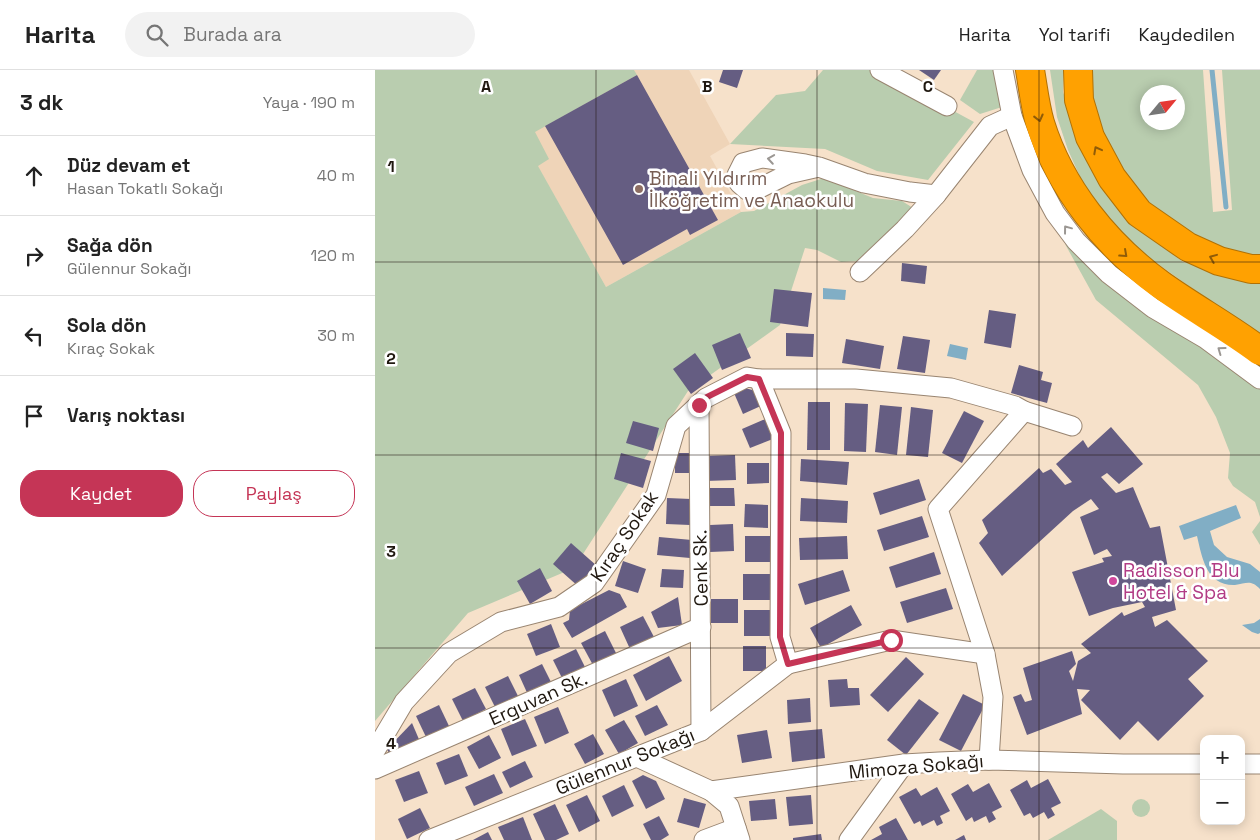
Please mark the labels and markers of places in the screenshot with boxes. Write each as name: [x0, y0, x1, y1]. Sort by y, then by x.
place label: Binali Yıldırım İlköğretim ve Anaokulu: [649, 166, 854, 213]
marker: Binali Yıldırım İlköğretim ve Anaokulu: [633, 183, 645, 195]
place label: Radisson Blu Hotel & Spa: [1123, 558, 1240, 605]
marker: Radisson Blu Hotel & Spa: [1107, 575, 1119, 587]

